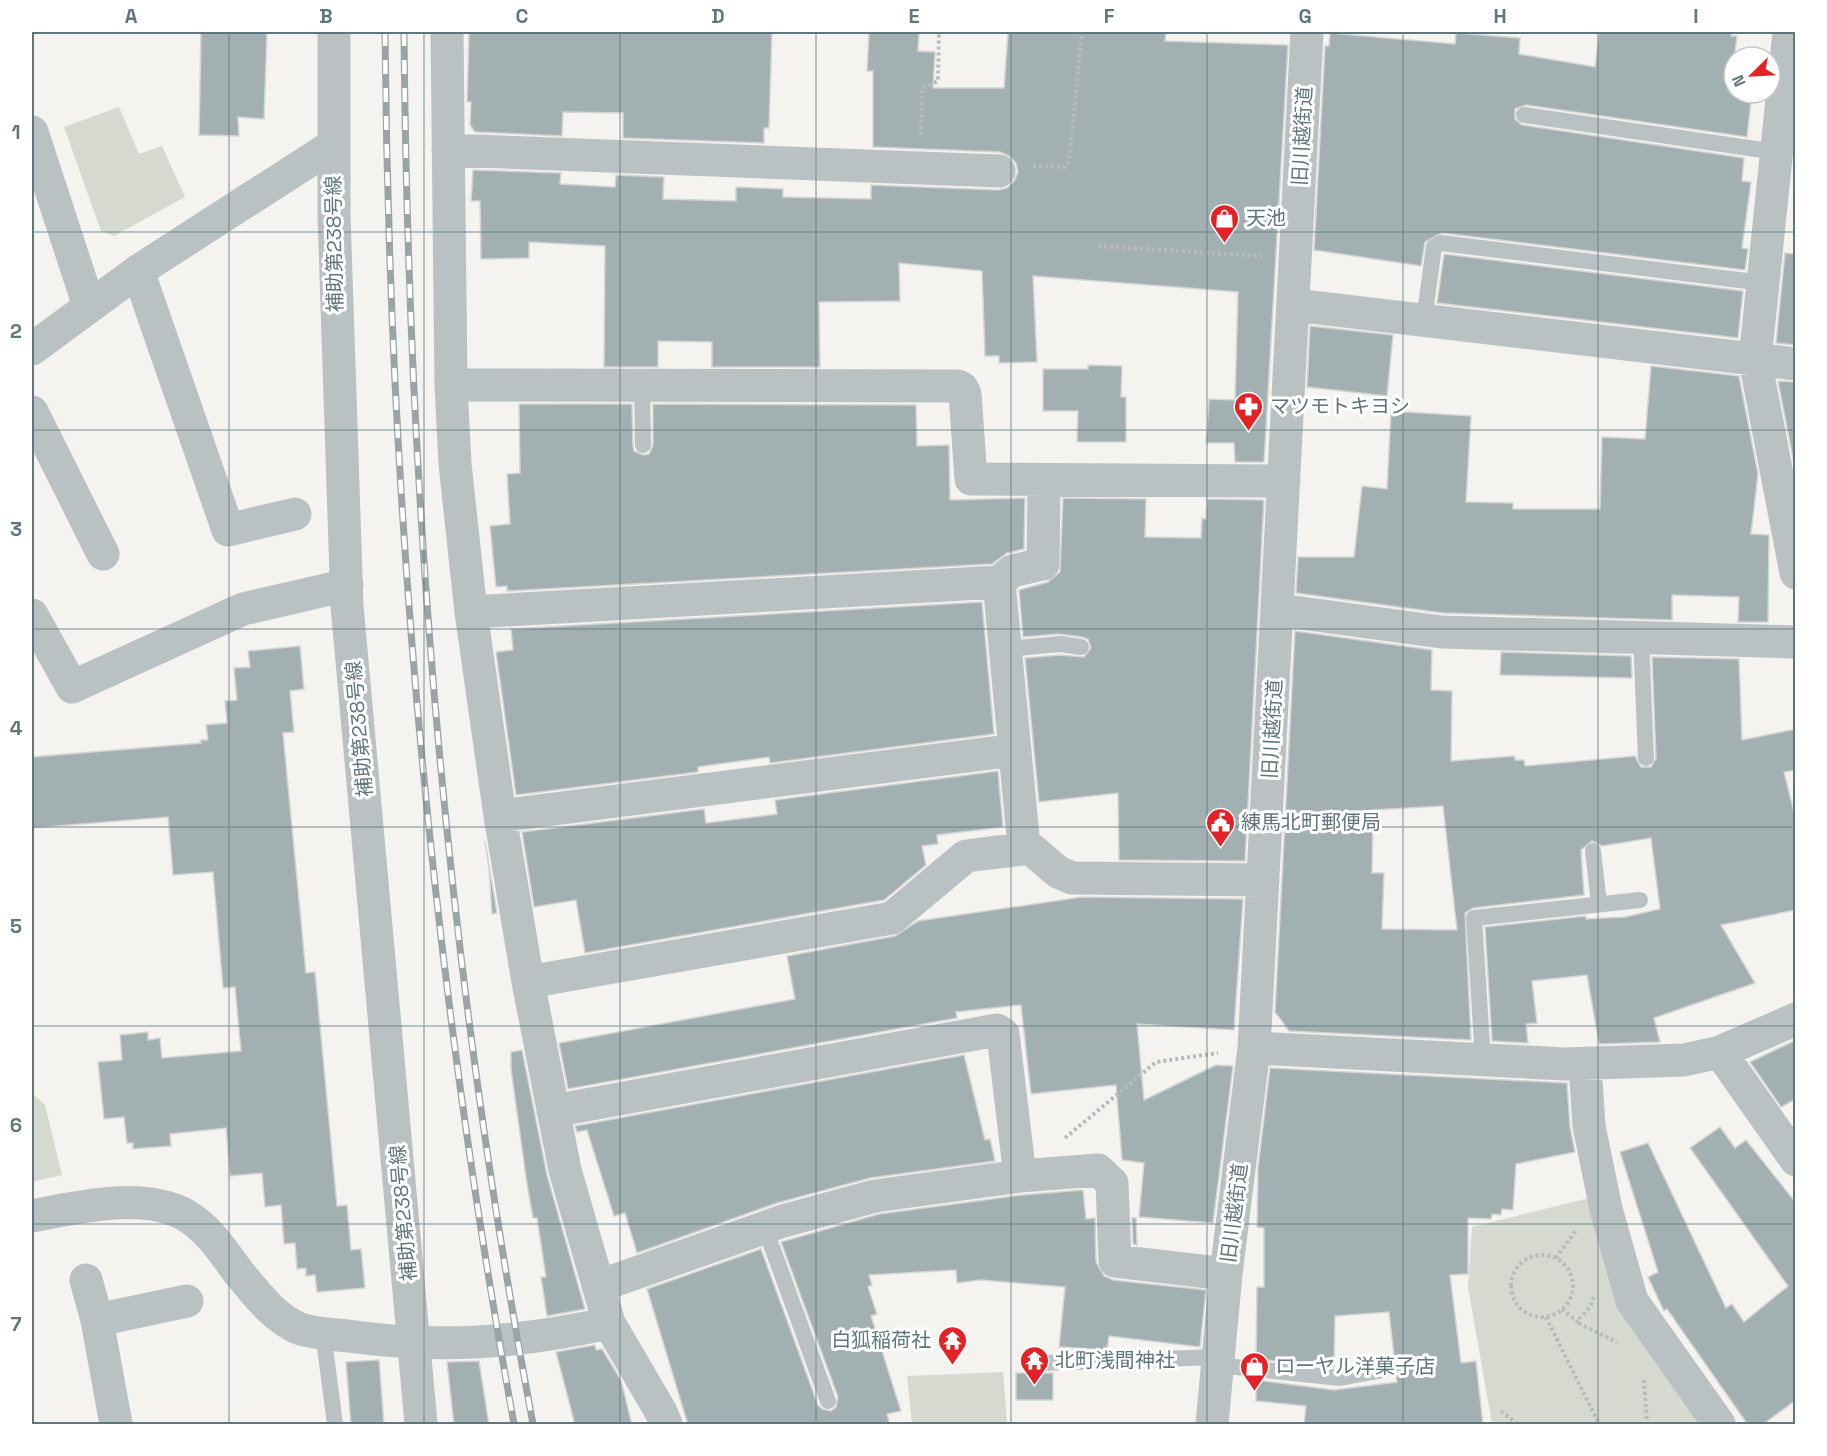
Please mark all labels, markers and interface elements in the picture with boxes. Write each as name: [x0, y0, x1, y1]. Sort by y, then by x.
text: A: [125, 3, 138, 29]
text: B: [319, 3, 333, 29]
text: C: [516, 3, 529, 29]
text: D: [711, 3, 725, 29]
text: E: [908, 3, 920, 29]
text: F: [1104, 3, 1115, 29]
text: G: [1298, 3, 1312, 29]
text: H: [1493, 3, 1507, 29]
text: I: [1693, 3, 1699, 29]
north arrow: [1722, 45, 1782, 105]
text: N: [1727, 72, 1751, 90]
street label: 旧川越街道: [1286, 85, 1318, 187]
text: 1: [11, 119, 21, 145]
street label: 補助第238号線: [320, 176, 348, 312]
shop icon: 天池: [1209, 202, 1241, 244]
place label: 天池: [1246, 205, 1286, 231]
text: 2: [10, 318, 22, 344]
pharmacy icon: マツモトキヨシ: [1233, 390, 1265, 432]
place label: マツモトキヨシ: [1270, 393, 1410, 419]
text: 3: [10, 516, 22, 542]
street label: 補助第238号線: [340, 660, 378, 798]
street label: 旧川越街道: [1256, 678, 1288, 780]
text: 4: [10, 715, 23, 741]
public building icon: 練馬北町郵便局: [1204, 806, 1236, 848]
place label: 練馬北町郵便局: [1241, 809, 1381, 835]
text: 5: [10, 913, 22, 939]
text: 6: [10, 1112, 22, 1138]
street label: 補助第238号線: [384, 1144, 422, 1282]
street label: 旧川越街道: [1215, 1162, 1253, 1264]
text: 7: [10, 1311, 22, 1337]
temple icon: 白狐稲荷社: [936, 1324, 968, 1366]
place label: 白狐稲荷社: [831, 1327, 931, 1353]
temple icon: 北町浅間神社: [1018, 1344, 1050, 1386]
place label: 北町浅間神社: [1055, 1347, 1175, 1373]
shop icon: ローヤル洋菓子店: [1238, 1350, 1270, 1392]
place label: ローヤル洋菓子店: [1275, 1353, 1435, 1379]

